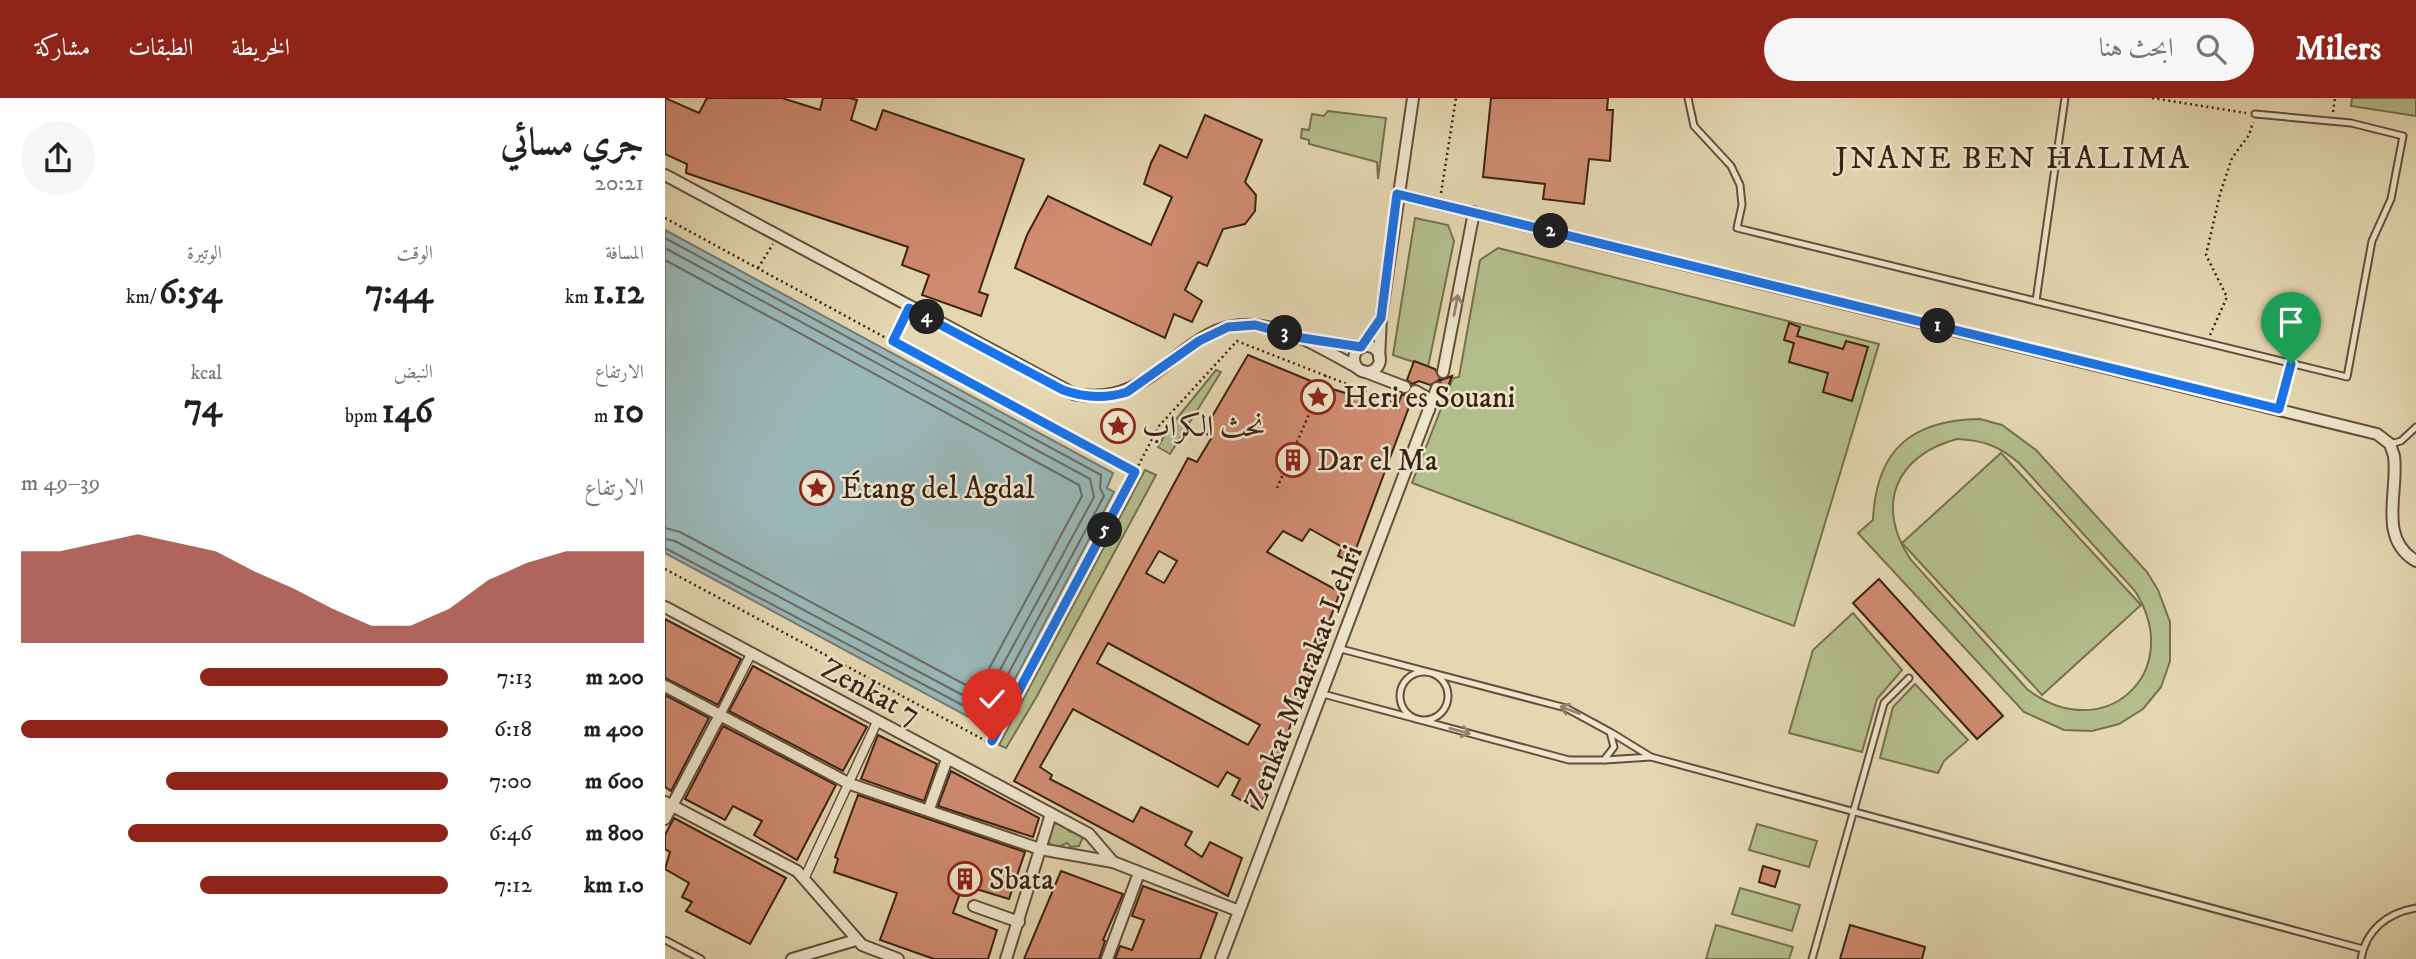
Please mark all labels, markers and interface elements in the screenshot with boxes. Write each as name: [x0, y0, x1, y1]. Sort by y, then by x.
search box: [1764, 18, 2254, 81]
text: Milers: [2296, 29, 2381, 70]
icon: search: [2192, 30, 2230, 68]
text: ابحث هنا: [2099, 32, 2174, 65]
text: مشاركة: [35, 33, 90, 63]
text: الطبقات: [128, 33, 194, 63]
text: الخريطة: [232, 33, 290, 63]
text: جري مسائي: [500, 119, 644, 167]
button: share: [21, 121, 95, 195]
district label: JNANE BEN HALIMA: [1832, 139, 2191, 179]
text: 20:21: [595, 169, 644, 198]
pin: 2: [1533, 214, 1568, 248]
text: 2: [1546, 219, 1555, 242]
text: الوتيرة: [187, 242, 222, 265]
text: الوقت: [397, 242, 433, 265]
text: المسافة: [605, 242, 644, 265]
text: 6:54: [159, 271, 222, 315]
text: 7:44: [365, 271, 433, 315]
text: 1.12: [593, 271, 644, 315]
text: /km: [126, 286, 159, 309]
text: km: [565, 286, 593, 309]
pin: [2261, 292, 2321, 364]
one-way arrow: [1449, 294, 1463, 317]
pin: 4: [909, 300, 945, 334]
icon: arrive: [2272, 303, 2310, 341]
text: 4: [921, 305, 932, 328]
pin: 1: [1921, 308, 1955, 344]
text: 1: [1934, 314, 1941, 337]
pin: 3: [1267, 316, 1303, 350]
text: 3: [1281, 321, 1288, 344]
text: النبض: [394, 361, 433, 384]
text: الارتفاع: [595, 361, 644, 384]
text: kcal: [191, 362, 222, 385]
place icon: Heri es Souani: [1299, 378, 1337, 416]
place label: Heri es Souani: [1343, 380, 1515, 417]
text: 74: [184, 385, 222, 429]
text: 146: [382, 390, 433, 434]
text: 10: [612, 390, 644, 434]
text: bpm: [345, 405, 382, 428]
text: m: [594, 405, 612, 428]
place icon: نحث الكراب: [1099, 407, 1137, 445]
place label: نحث الكراب: [1142, 409, 1266, 446]
building icon: Dar el Ma: [1274, 441, 1312, 479]
place label: Dar el Ma: [1317, 443, 1438, 480]
text: 39–49 m: [21, 469, 100, 498]
place icon: Étang del Agdal: [798, 469, 836, 507]
place label: Étang del Agdal: [841, 470, 1035, 508]
text: الارتفاع: [584, 474, 644, 503]
pin: 5: [1087, 512, 1123, 548]
text: 5: [1100, 518, 1109, 541]
street label: Zenkat Maarakat Lehri: [1237, 540, 1372, 815]
street label: Zenkat 7: [814, 651, 926, 734]
text: 7:13: [497, 663, 532, 692]
text: 200 m: [586, 663, 644, 692]
pin: [962, 669, 1022, 741]
icon: check: [973, 680, 1011, 718]
one-way arrow: [1560, 703, 1582, 715]
text: 6:18: [494, 715, 532, 744]
text: 400 m: [584, 715, 644, 744]
one-way arrow: [1449, 725, 1471, 738]
text: 7:00: [489, 767, 532, 796]
text: 600 m: [585, 767, 644, 796]
text: 6:46: [489, 819, 532, 848]
text: 800 m: [586, 819, 644, 848]
building icon: Sbata: [946, 860, 984, 898]
place label: Sbata: [989, 862, 1054, 899]
text: 7:12: [494, 871, 532, 900]
text: 1.0 km: [584, 871, 644, 900]

